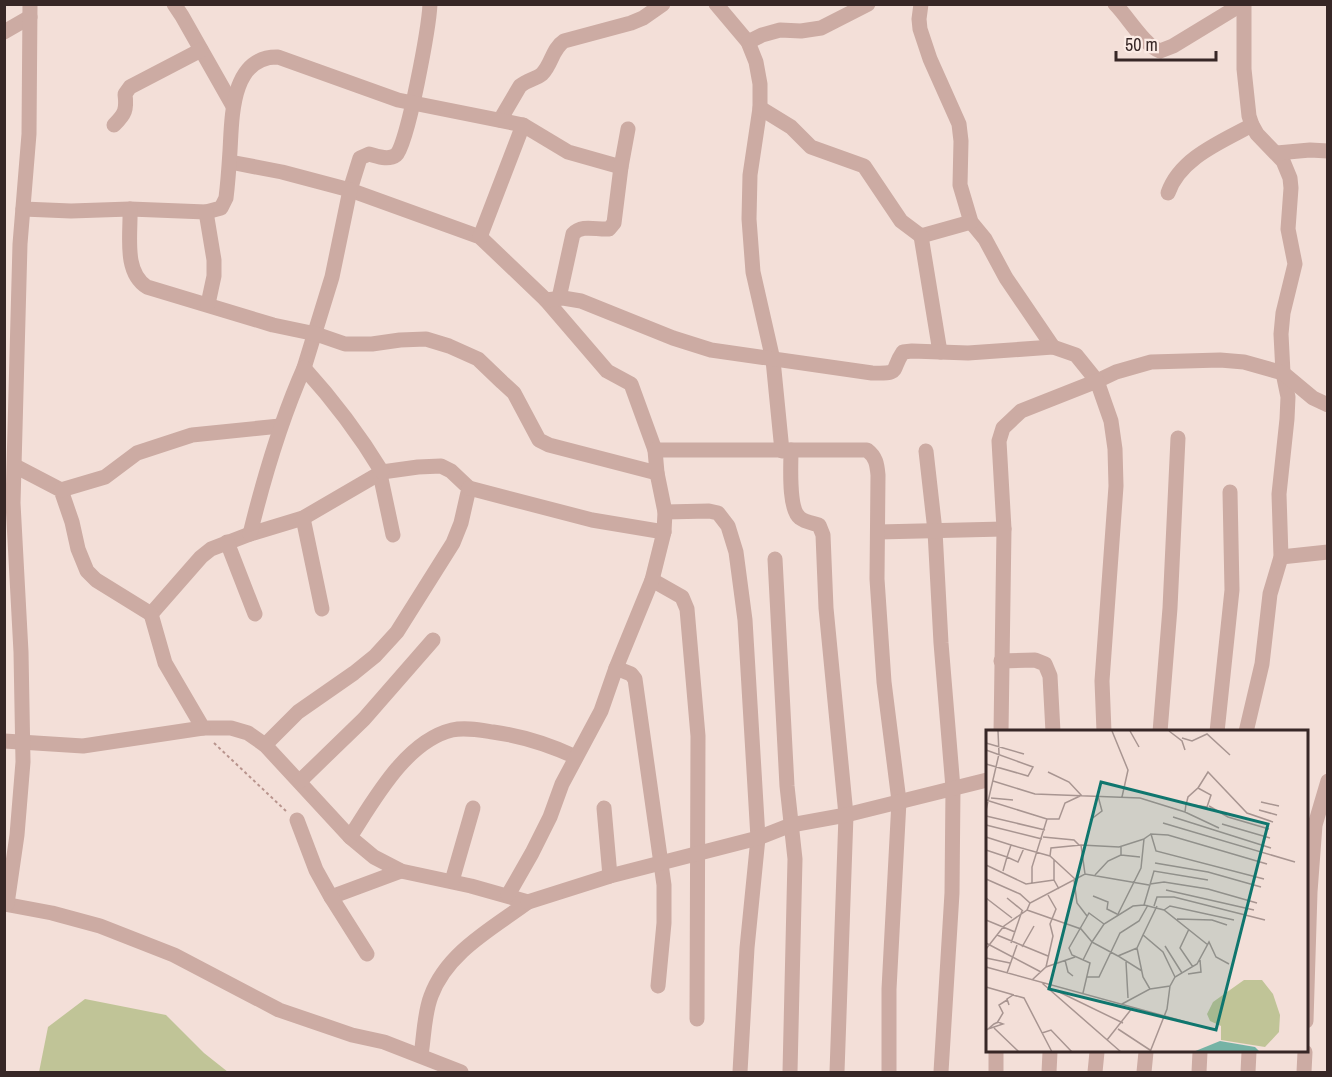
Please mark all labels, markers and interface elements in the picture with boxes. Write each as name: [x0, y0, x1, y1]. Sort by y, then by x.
scale bar: [1116, 24, 1216, 62]
text: 50 m: [1125, 32, 1158, 57]
inset map: [986, 730, 1308, 1053]

